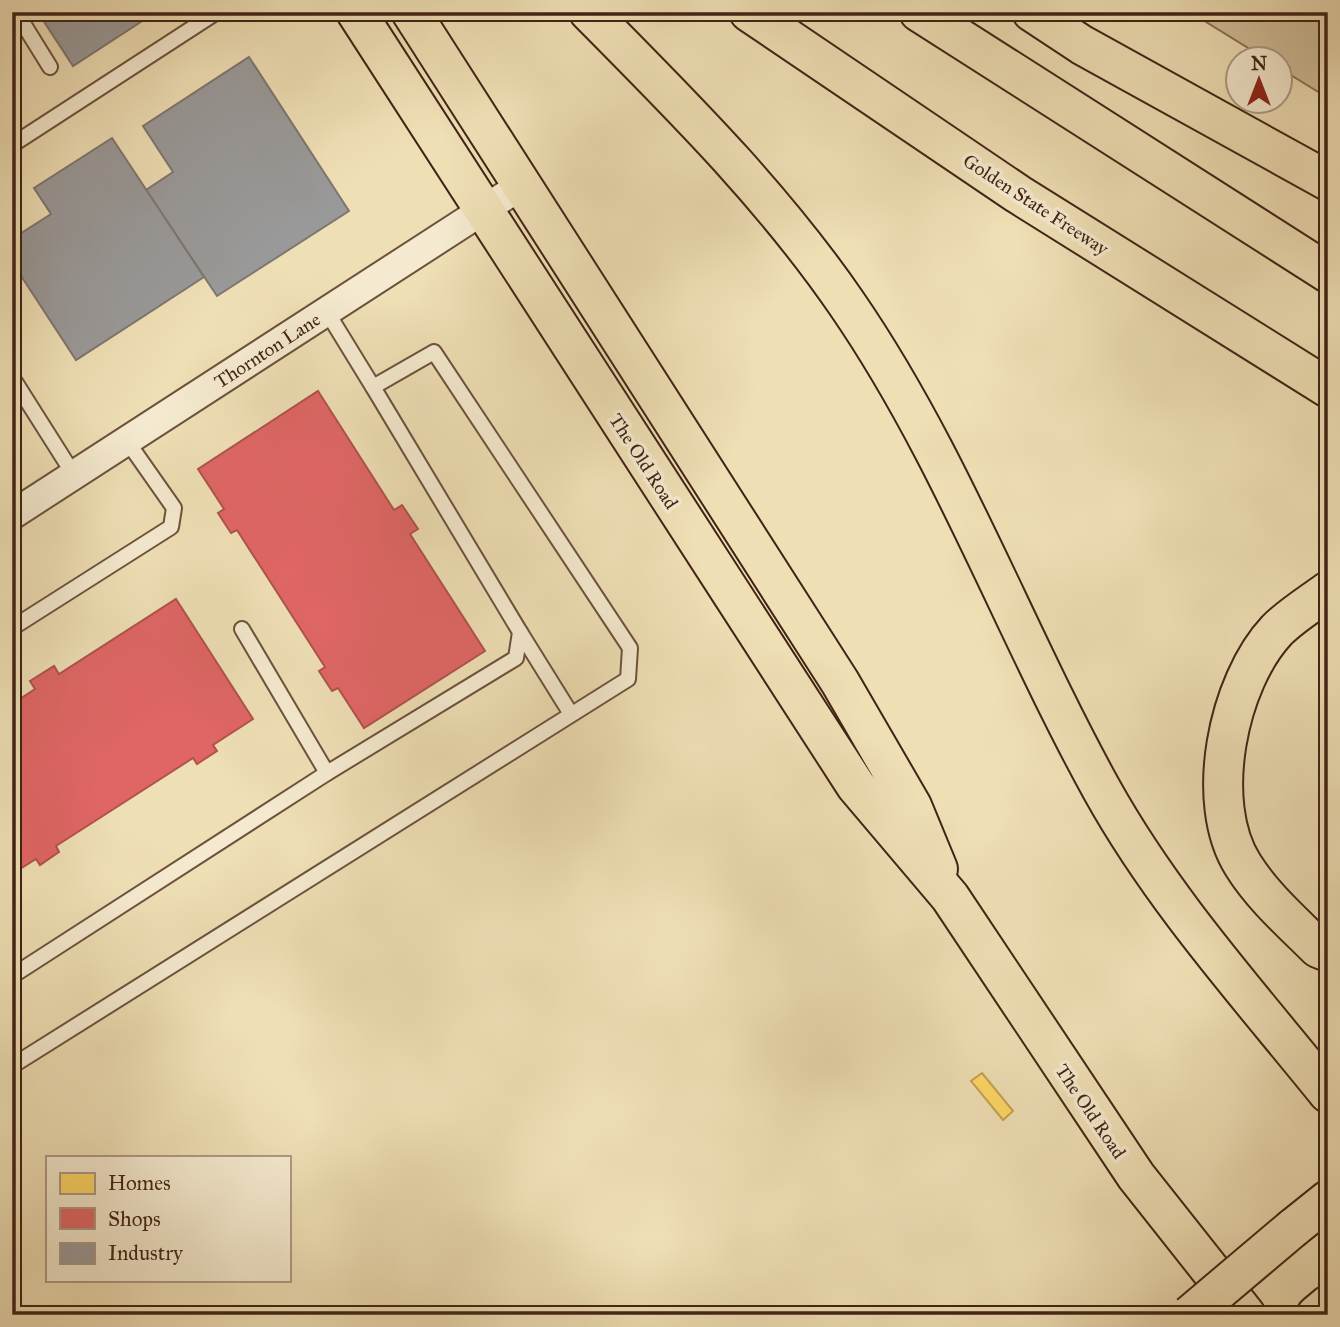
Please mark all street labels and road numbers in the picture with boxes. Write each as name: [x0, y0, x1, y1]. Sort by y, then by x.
street label: Golden State Freeway: [959, 149, 1114, 261]
street label: Thornton Lane: [210, 308, 325, 393]
street label: The Old Road: [604, 409, 683, 514]
street label: The Old Road: [1051, 1060, 1131, 1163]

